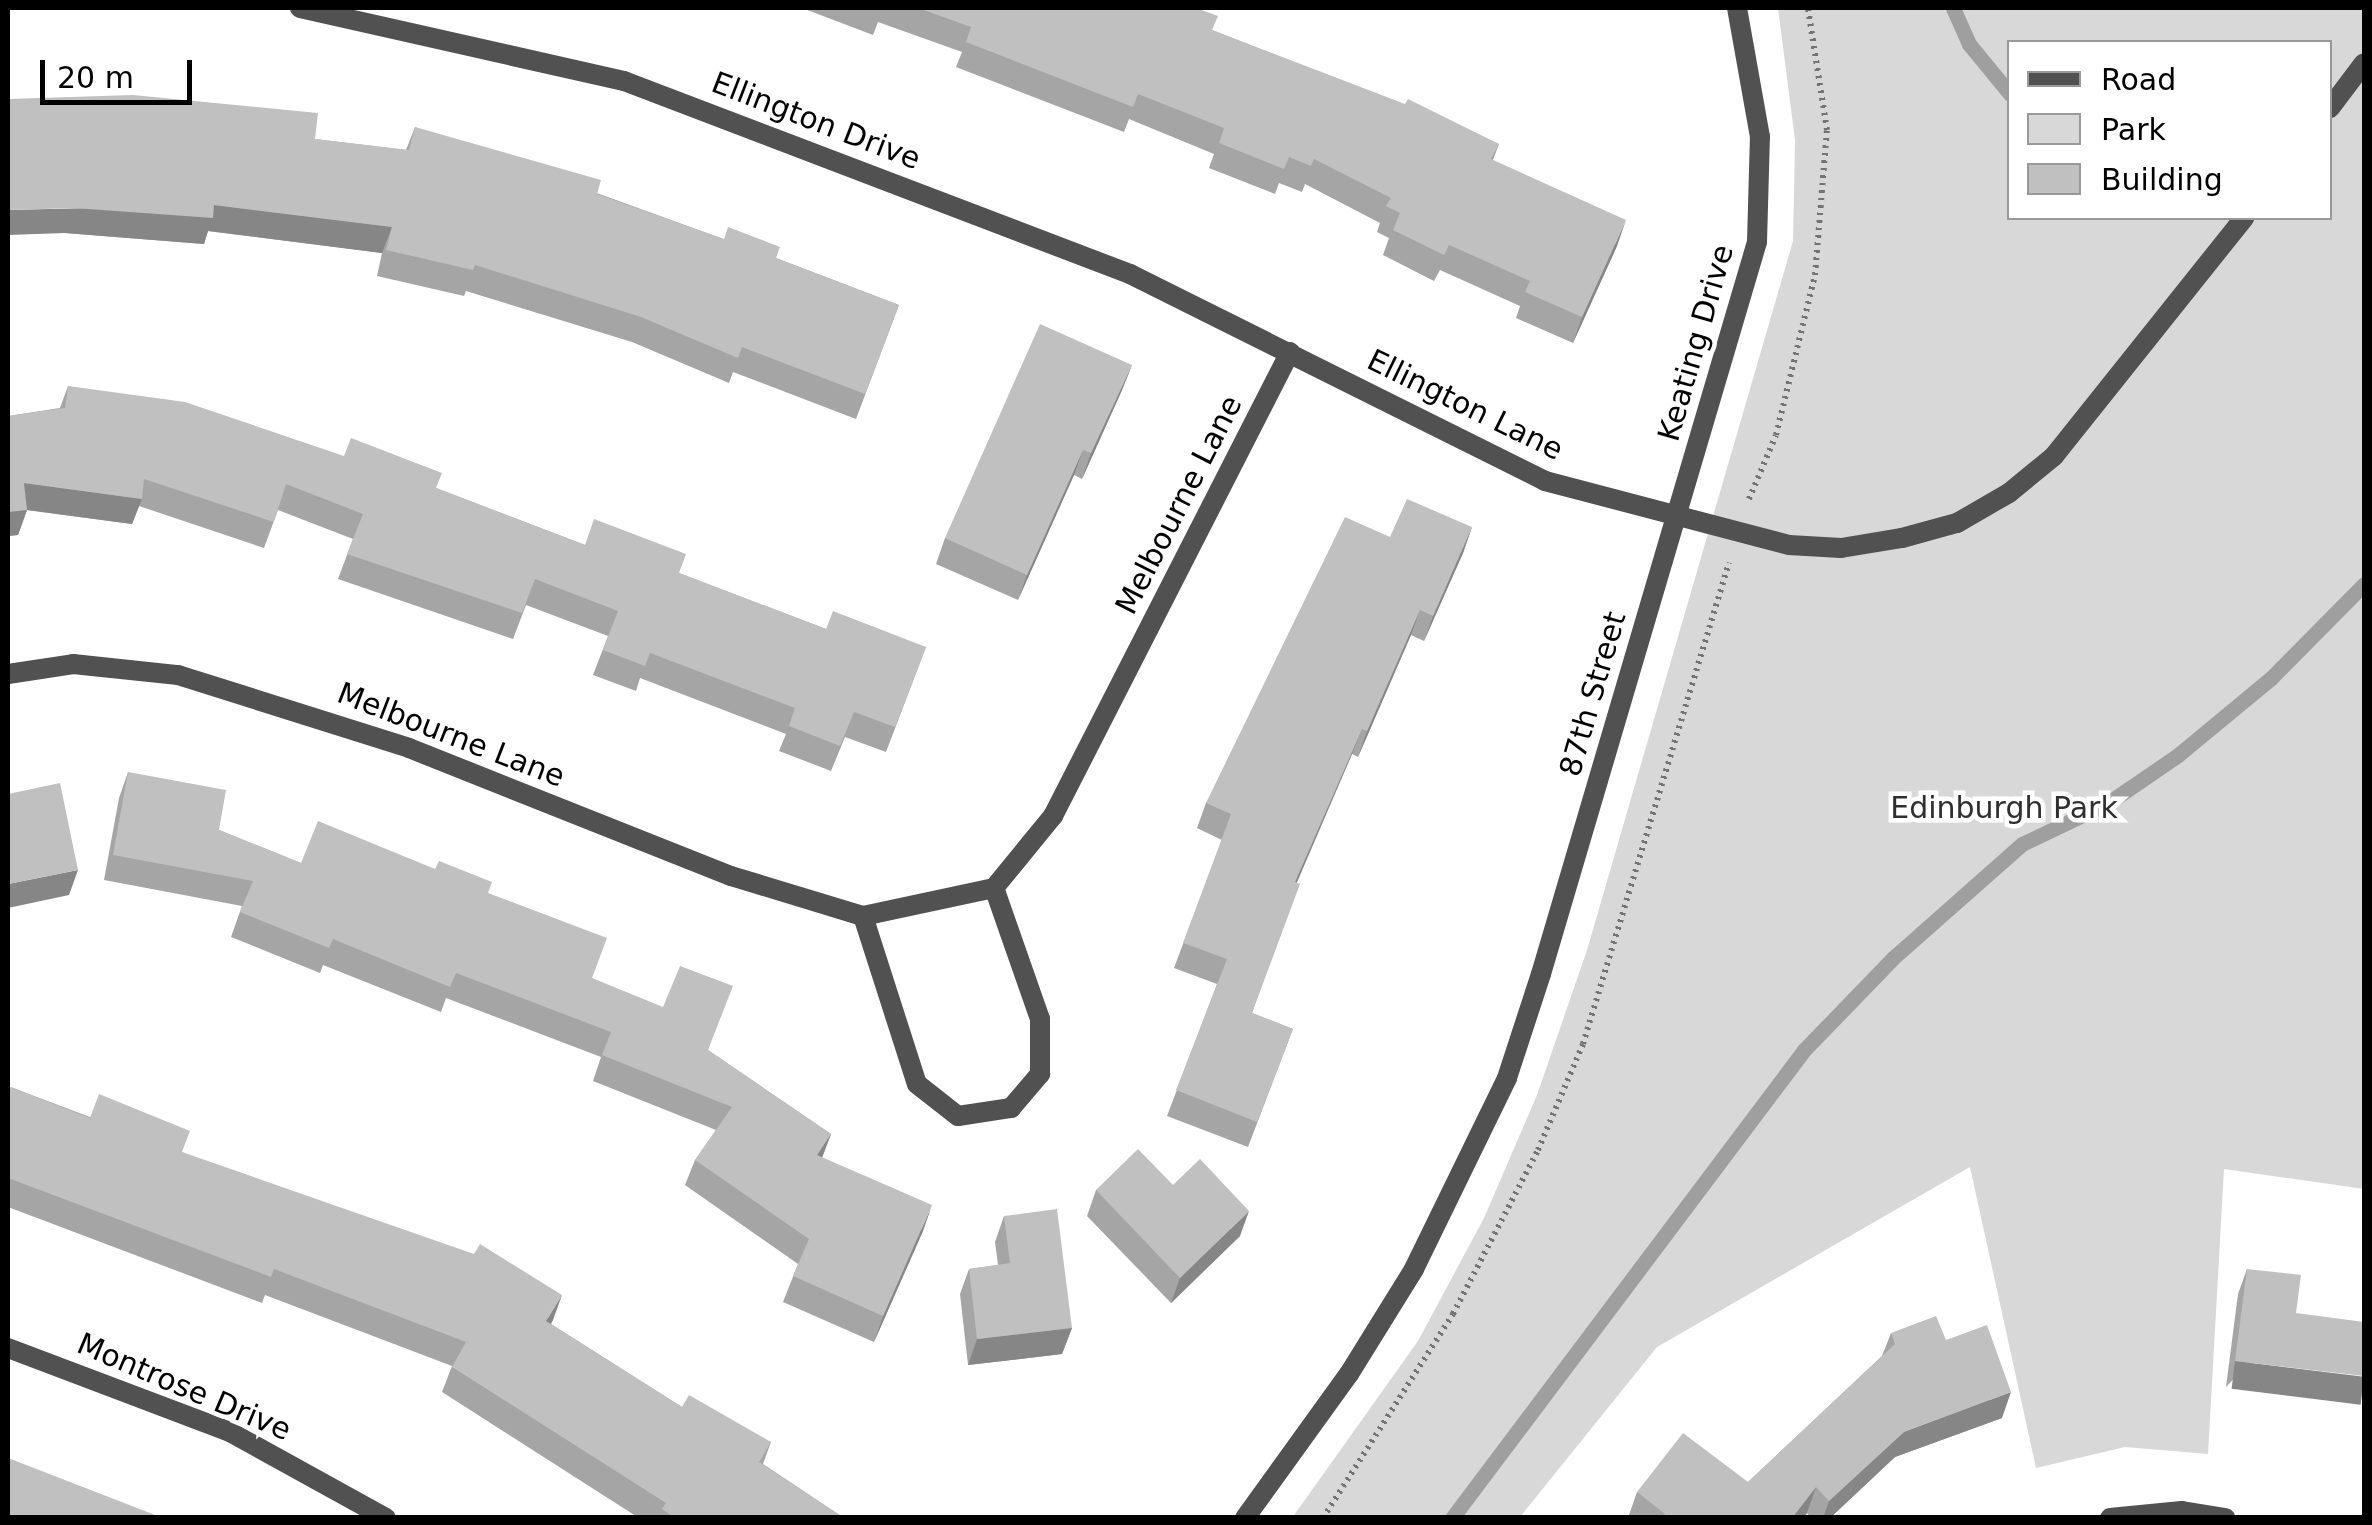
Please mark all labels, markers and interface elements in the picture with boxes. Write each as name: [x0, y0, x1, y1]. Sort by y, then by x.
scale bar: [45, 40, 198, 102]
legend: [2007, 40, 2332, 220]
text: 20 m: [57, 60, 134, 95]
text: Road: [2101, 62, 2176, 97]
street label: Ellington Drive: [707, 65, 925, 177]
text: Park: [2101, 112, 2166, 147]
text: Building: [2101, 162, 2223, 197]
street label: Keating Drive: [1651, 241, 1741, 445]
street label: Ellington Lane: [1361, 342, 1569, 468]
street label: Melbourne Lane: [1108, 390, 1250, 620]
street label: 87th Street: [1552, 608, 1634, 780]
street label: Melbourne Lane: [332, 675, 570, 795]
park label: Edinburgh Park: [1890, 790, 2118, 826]
street label: Montrose Drive: [72, 1326, 296, 1448]

